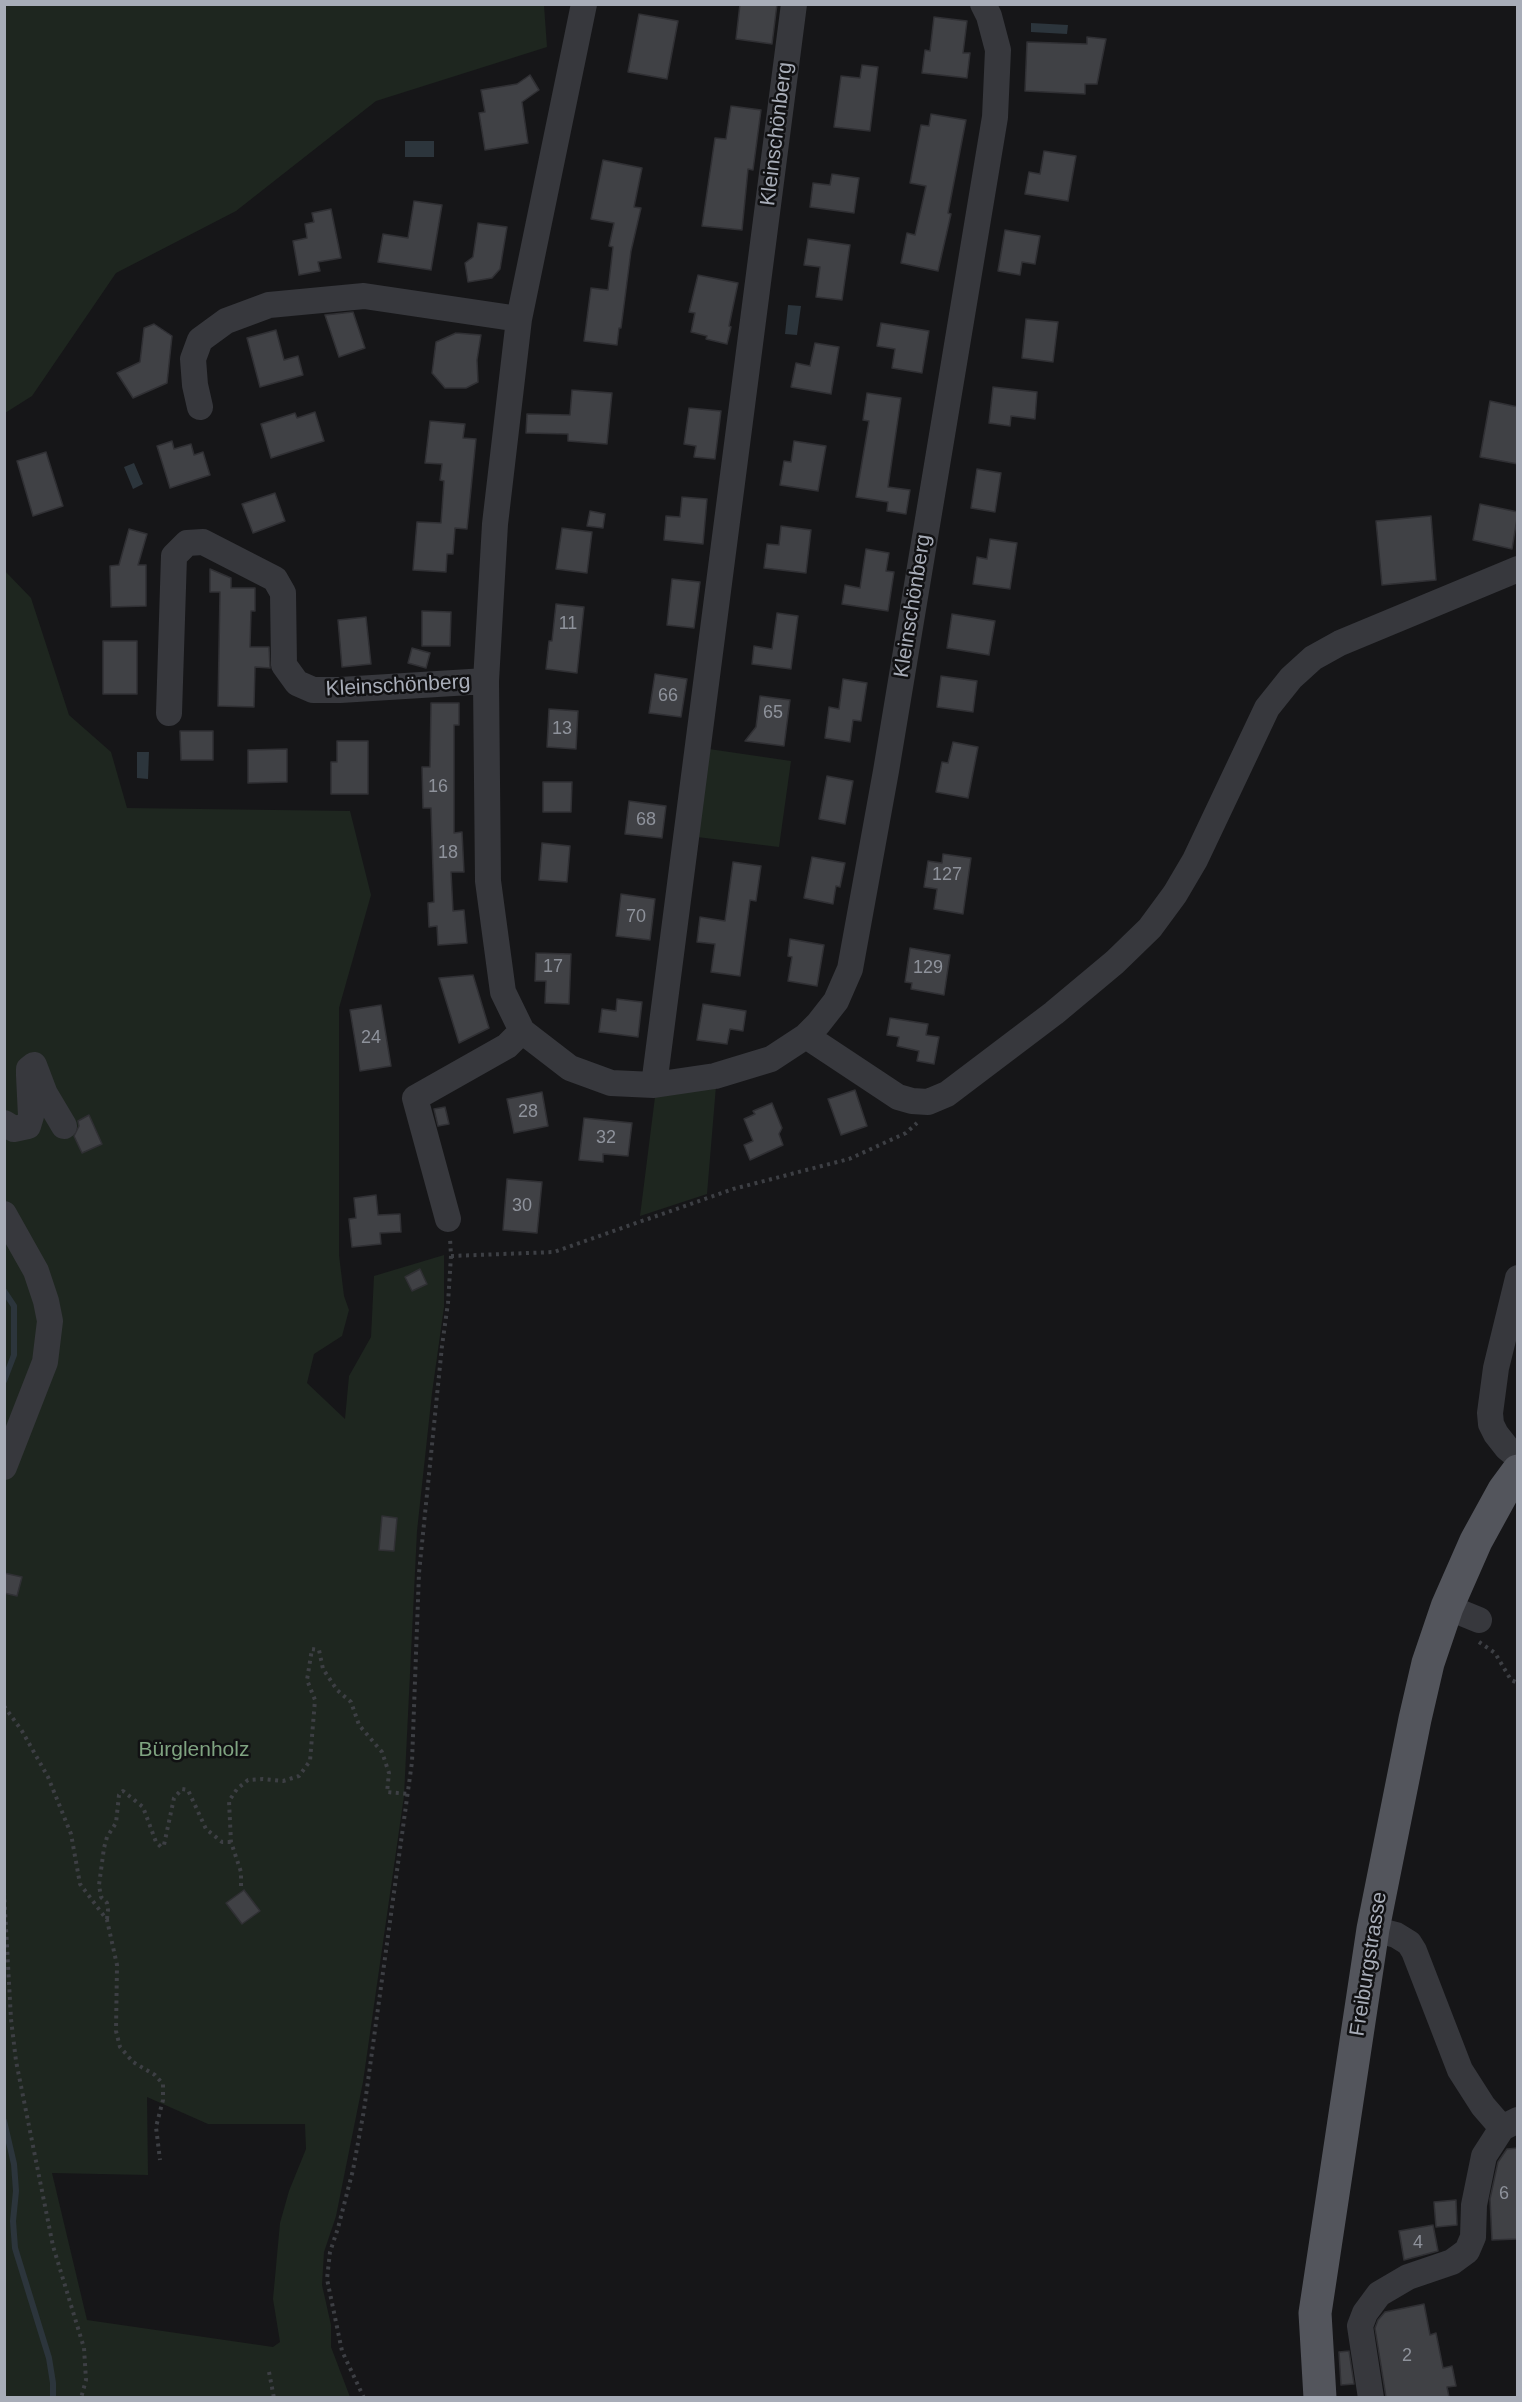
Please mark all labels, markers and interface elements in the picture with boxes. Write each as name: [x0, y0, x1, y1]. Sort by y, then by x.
street label: Kleinschönberg: [756, 61, 798, 207]
street label: Kleinschönberg: [889, 533, 937, 679]
house number: 11: [559, 613, 577, 635]
street label: Kleinschönberg: [325, 670, 471, 702]
house number: 66: [658, 685, 678, 707]
house number: 65: [763, 702, 783, 724]
house number: 13: [552, 718, 572, 740]
house number: 16: [428, 776, 448, 798]
house number: 68: [636, 809, 656, 831]
house number: 18: [438, 842, 458, 864]
house number: 127: [932, 864, 962, 886]
house number: 70: [626, 906, 646, 928]
house number: 17: [543, 956, 563, 978]
house number: 129: [913, 957, 943, 979]
house number: 24: [361, 1027, 381, 1049]
house number: 28: [518, 1101, 538, 1123]
house number: 32: [596, 1127, 616, 1149]
house number: 30: [512, 1195, 532, 1217]
park label: Bürglenholz: [139, 1737, 249, 1763]
street label: Freiburgstrasse: [1345, 1890, 1393, 2038]
house number: 6: [1499, 2183, 1509, 2205]
house number: 4: [1413, 2232, 1423, 2254]
house number: 2: [1402, 2345, 1412, 2367]

